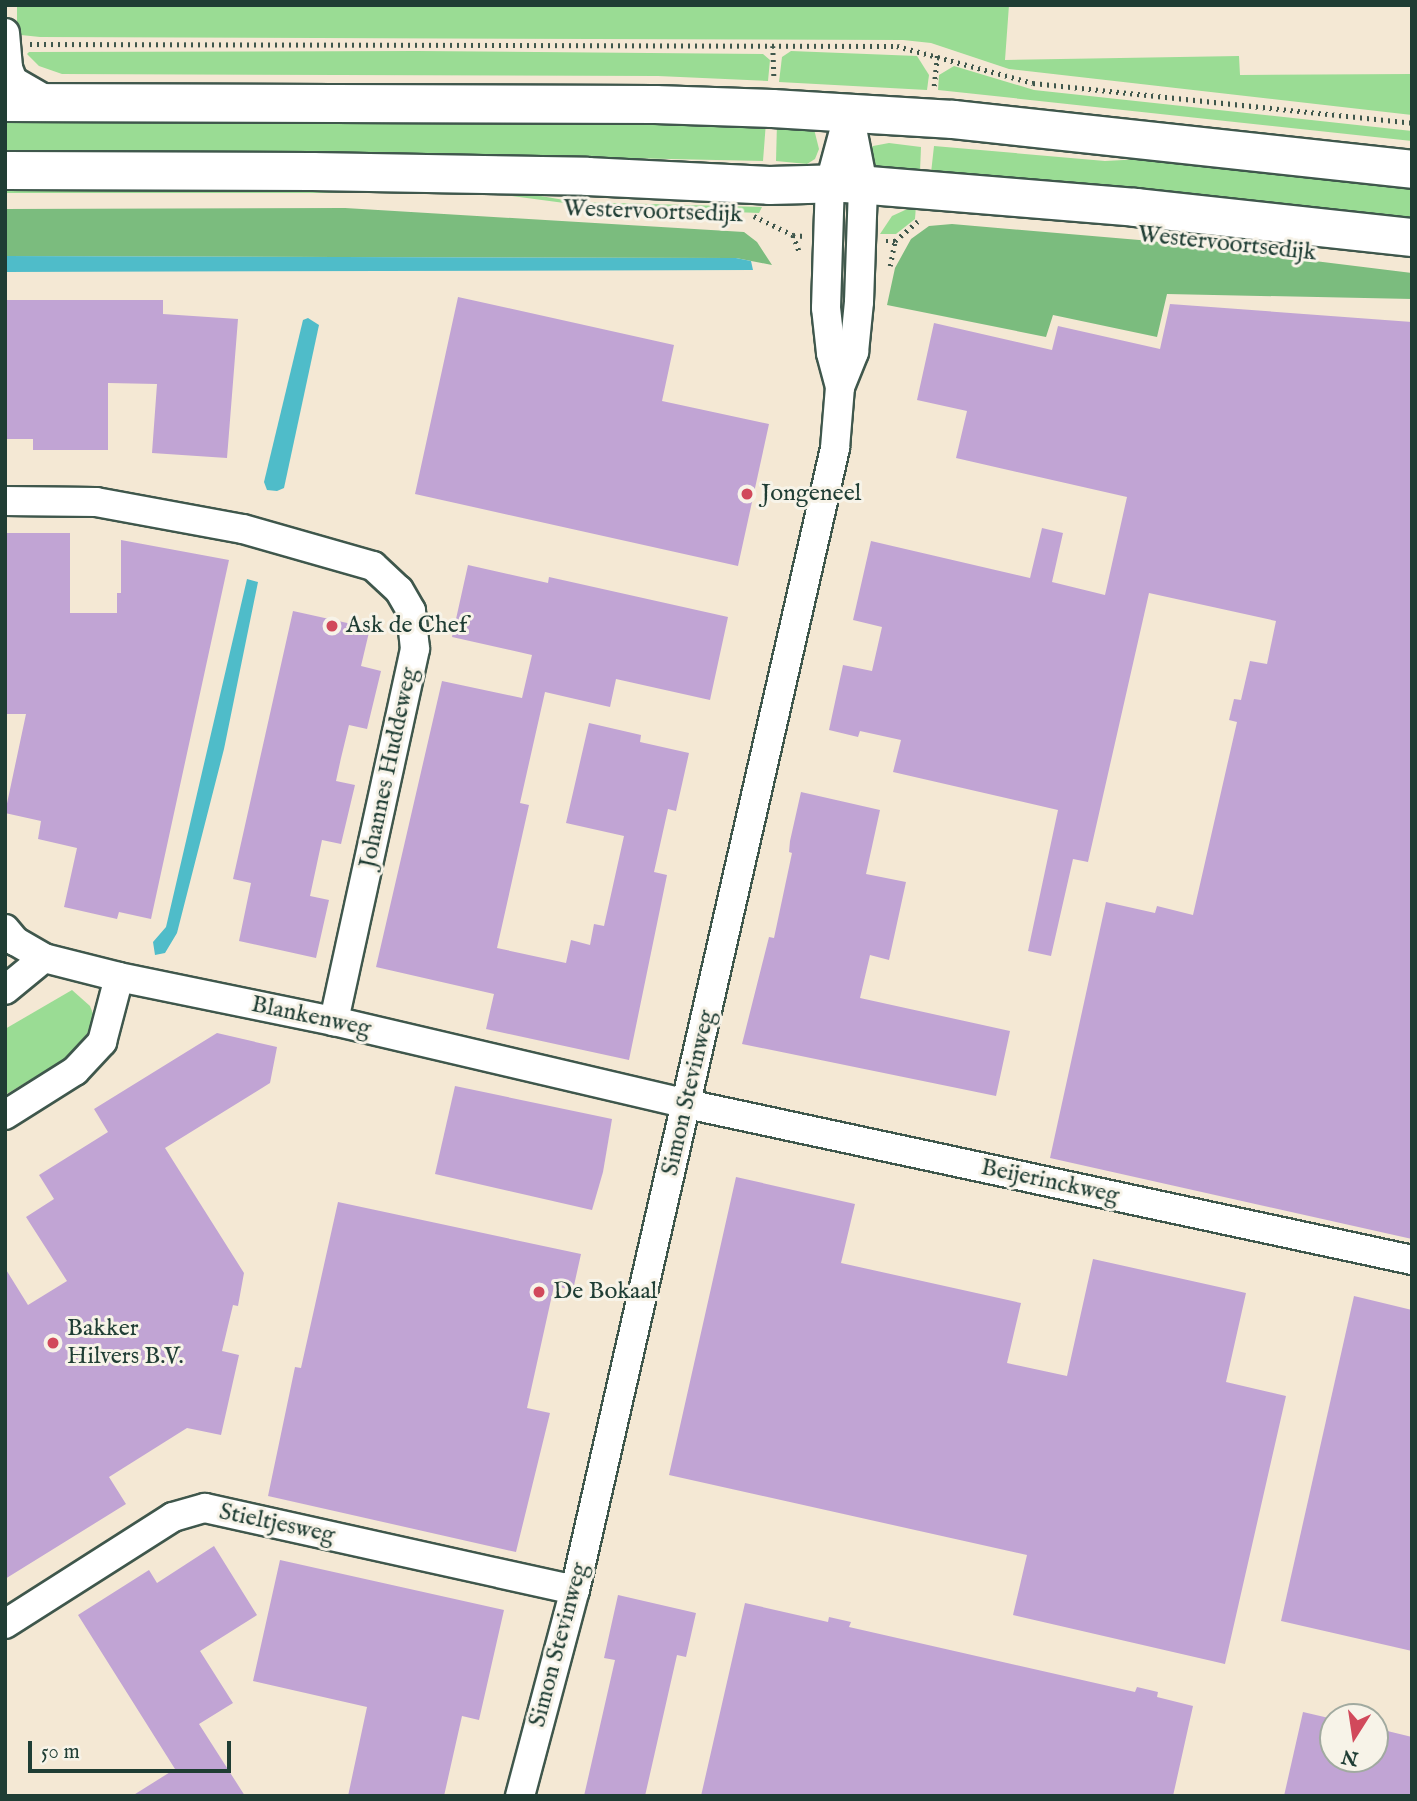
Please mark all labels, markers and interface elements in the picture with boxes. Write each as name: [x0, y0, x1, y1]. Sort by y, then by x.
street label: Westervoortsedijk: [563, 194, 743, 230]
street label: Westervoortsedijk: [1136, 220, 1318, 268]
place label: Jongeneel: [761, 480, 861, 508]
marker: Jongeneel: [739, 486, 755, 502]
place label: Ask de Chef: [346, 612, 467, 640]
marker: Ask de Chef: [324, 618, 340, 634]
street label: Johannes Huddeweg: [354, 665, 424, 871]
street label: Blankenweg: [249, 990, 373, 1044]
street label: Simon Stevinweg: [656, 1007, 722, 1179]
street label: Beijerinckweg: [978, 1153, 1122, 1211]
place label: De Bokaal: [553, 1278, 657, 1306]
marker: De Bokaal: [531, 1284, 547, 1300]
place label: Bakker Hilvers B.V.: [67, 1315, 184, 1371]
marker: Bakker Hilvers B.V.: [45, 1335, 61, 1351]
street label: Stieltjesweg: [217, 1498, 337, 1550]
street label: Simon Stevinweg: [523, 1560, 595, 1730]
north arrow: [1319, 1703, 1389, 1773]
scale bar: [32, 1728, 234, 1772]
text: 50 m: [41, 1739, 80, 1766]
text: N: [1340, 1743, 1361, 1770]

